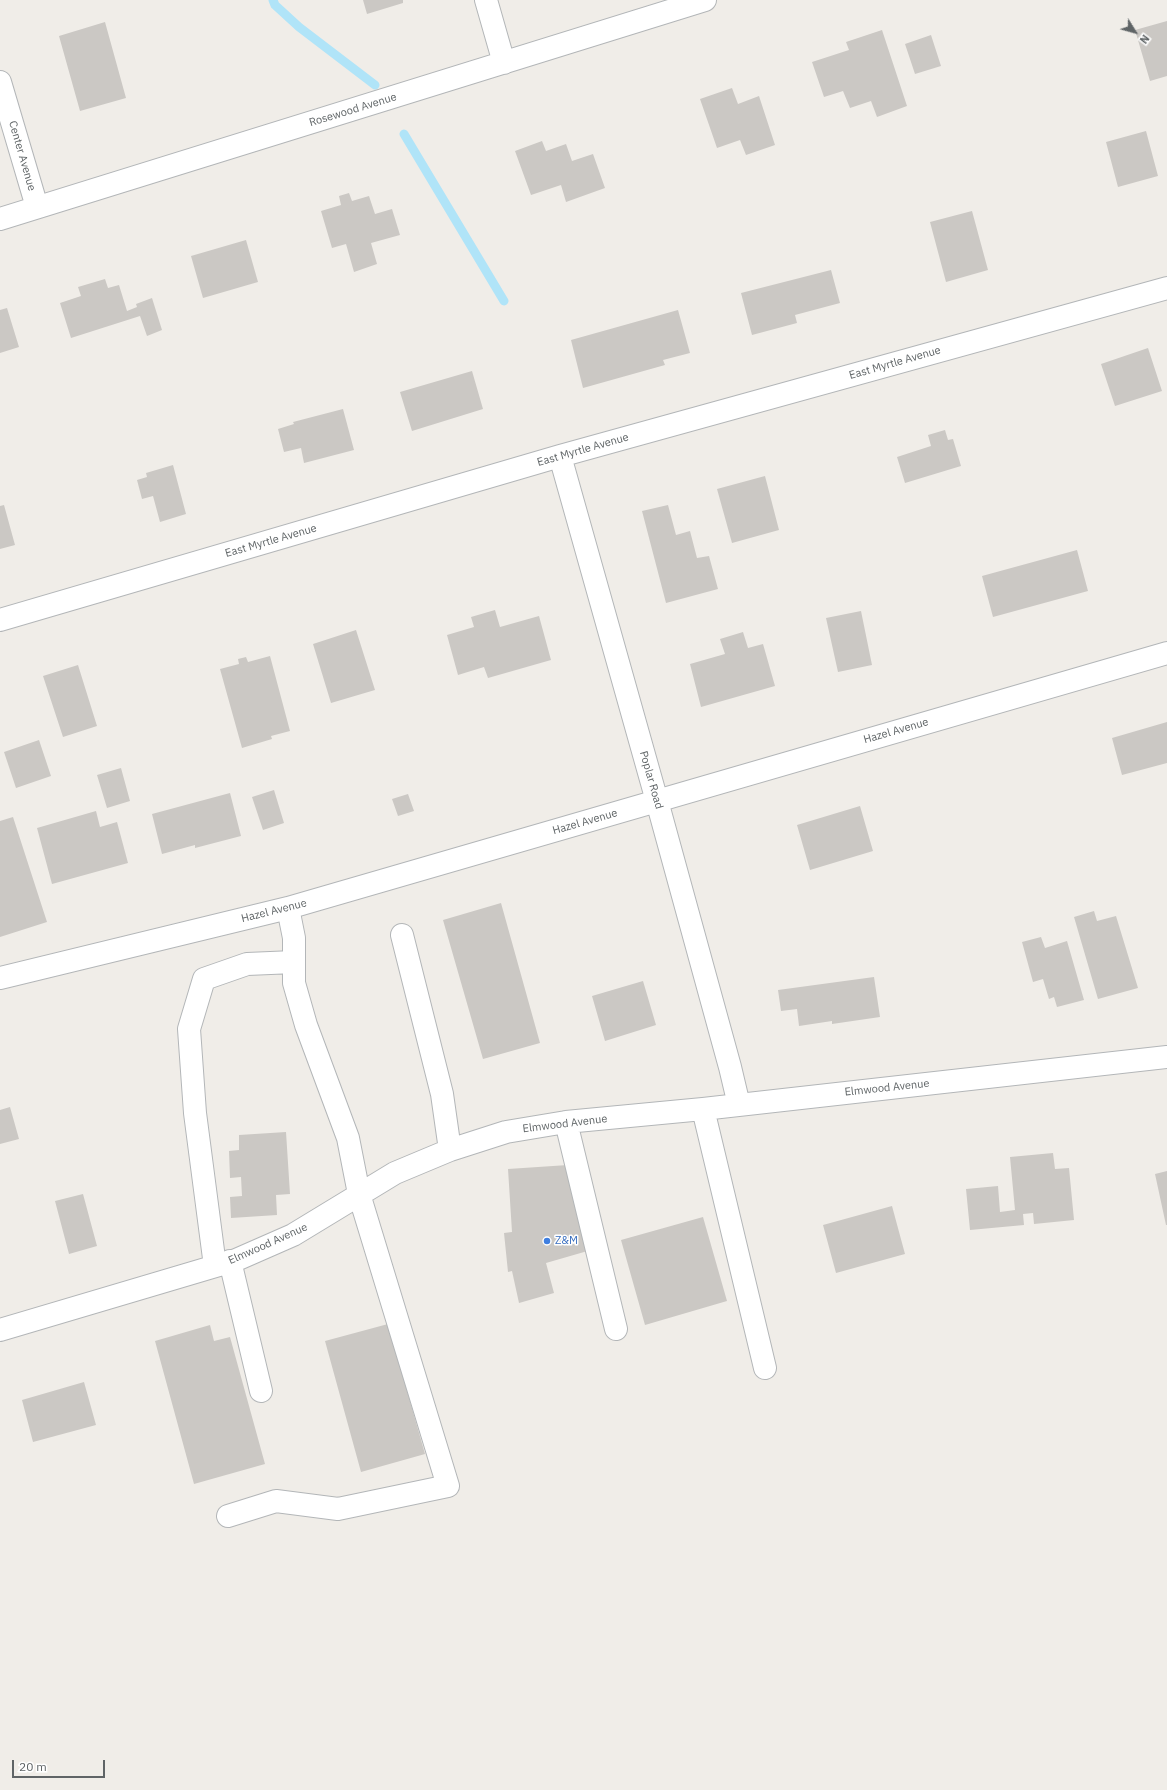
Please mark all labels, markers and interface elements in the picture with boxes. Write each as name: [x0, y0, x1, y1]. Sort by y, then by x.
north arrow: [1115, 12, 1155, 52]
text: N: [1137, 32, 1153, 47]
street label: Rosewood Avenue: [308, 90, 398, 130]
street label: Center Avenue: [6, 119, 38, 193]
street label: East Myrtle Avenue: [848, 344, 942, 382]
street label: East Myrtle Avenue: [536, 431, 630, 469]
street label: East Myrtle Avenue: [224, 522, 318, 560]
street label: Hazel Avenue: [862, 715, 930, 747]
street label: Poplar Road: [636, 749, 666, 811]
street label: Hazel Avenue: [551, 806, 619, 838]
street label: Hazel Avenue: [240, 896, 308, 926]
street label: Elmwood Avenue: [844, 1077, 930, 1099]
street label: Elmwood Avenue: [522, 1112, 608, 1136]
street label: Elmwood Avenue: [226, 1221, 310, 1267]
place label: Z&M: [555, 1234, 578, 1248]
marker: Z&M: [542, 1236, 552, 1246]
scale bar: [14, 1752, 107, 1778]
text: 20 m: [19, 1759, 47, 1774]

